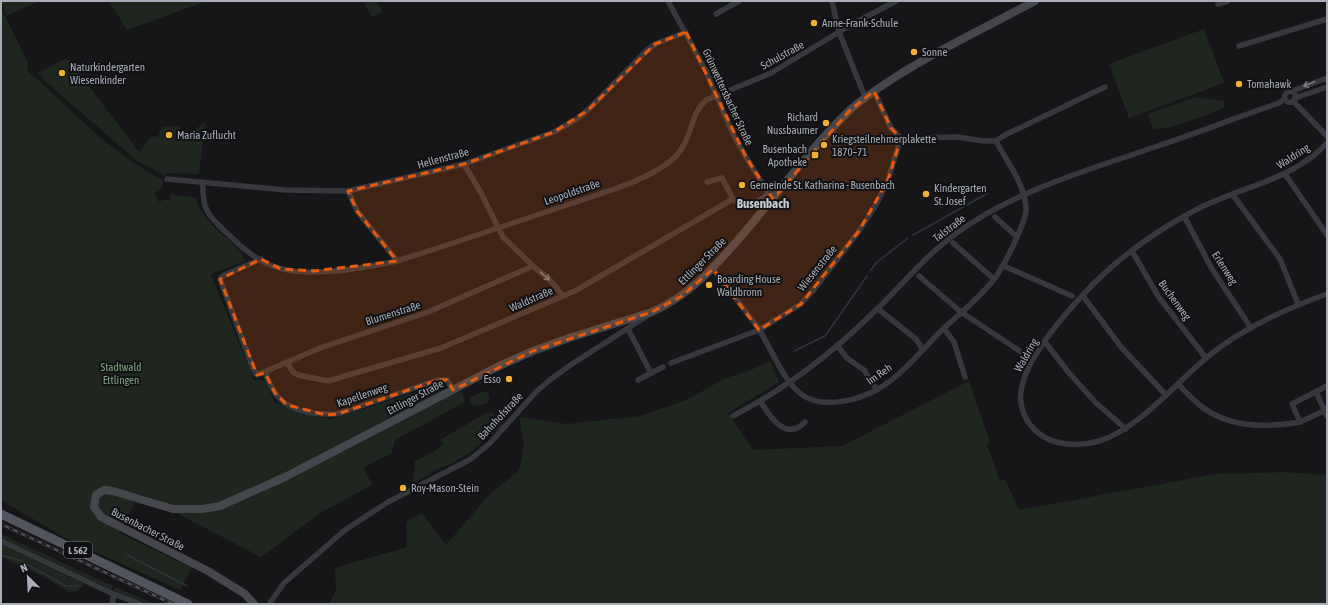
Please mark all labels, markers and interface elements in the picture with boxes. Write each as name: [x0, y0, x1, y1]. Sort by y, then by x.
place label: Anne-Frank-Schule: [822, 17, 898, 29]
marker: Anne-Frank-Schule: [809, 18, 819, 28]
street label: Schulstraße: [758, 38, 806, 72]
place label: Sonne: [922, 46, 947, 58]
street label: Grünwettersbacher Straße: [700, 47, 756, 147]
marker: Sonne: [909, 47, 919, 57]
place label: Naturkindergarten Wiesenkinder: [70, 61, 145, 86]
marker: Naturkindergarten Wiesenkinder: [57, 68, 67, 78]
place label: Tomahawk: [1247, 78, 1291, 90]
marker: Tomahawk: [1234, 79, 1244, 89]
one-way arrow: [1304, 81, 1316, 89]
place label: Richard Nussbaumer: [767, 111, 819, 136]
marker: Richard Nussbaumer: [821, 118, 831, 128]
place label: Maria Zuflucht: [177, 129, 236, 141]
marker: Maria Zuflucht: [164, 130, 174, 140]
place label: Kriegsteilnehmerplakette 1870–71: [832, 133, 936, 158]
marker: Kriegsteilnehmerplakette 1870–71: [819, 140, 829, 150]
street label: Waldring: [1274, 141, 1312, 171]
place label: Busenbach Apotheke: [763, 143, 807, 168]
street label: Hellenstraße: [416, 145, 470, 171]
marker: Busenbach Apotheke: [810, 150, 820, 160]
street label: Leopoldstraße: [543, 177, 601, 207]
place label: Gemeinde St. Katharina - Busenbach: [750, 179, 895, 191]
marker: Gemeinde St. Katharina - Busenbach: [737, 180, 747, 190]
place label: Kindergarten St. Josef: [934, 182, 987, 207]
marker: Kindergarten St. Josef: [921, 189, 931, 199]
district label: Busenbach: [737, 196, 789, 211]
street label: Talstraße: [930, 212, 968, 244]
street label: Ettlinger Straße: [676, 235, 728, 287]
street label: Wiesenstraße: [795, 243, 839, 293]
street label: Erlenweg: [1210, 249, 1240, 287]
one-way arrow: [540, 271, 550, 280]
place label: Boarding House Waldbronn: [717, 273, 781, 298]
street label: Buchenweg: [1156, 278, 1194, 323]
marker: Boarding House Waldbronn: [704, 280, 714, 290]
street label: Waldstraße: [507, 284, 555, 314]
street label: Blumenstraße: [364, 298, 422, 328]
street label: Waldring: [1012, 336, 1040, 374]
park label: Stadtwald Ettlingen: [101, 361, 141, 386]
street label: Im Reh: [864, 361, 894, 387]
place label: Esso: [483, 373, 501, 385]
marker: Esso: [504, 374, 514, 384]
street label: Ettlinger Straße: [385, 377, 445, 417]
street label: Kapellenweg: [335, 381, 389, 409]
street label: Bahnhofstraße: [475, 390, 525, 442]
place label: Roy-Mason-Stein: [411, 482, 479, 494]
marker: Roy-Mason-Stein: [398, 483, 408, 493]
street label: Busenbacher Straße: [109, 505, 187, 553]
road number: L 562: [64, 542, 92, 558]
north arrow: [8, 557, 48, 597]
text: N: [19, 561, 29, 575]

